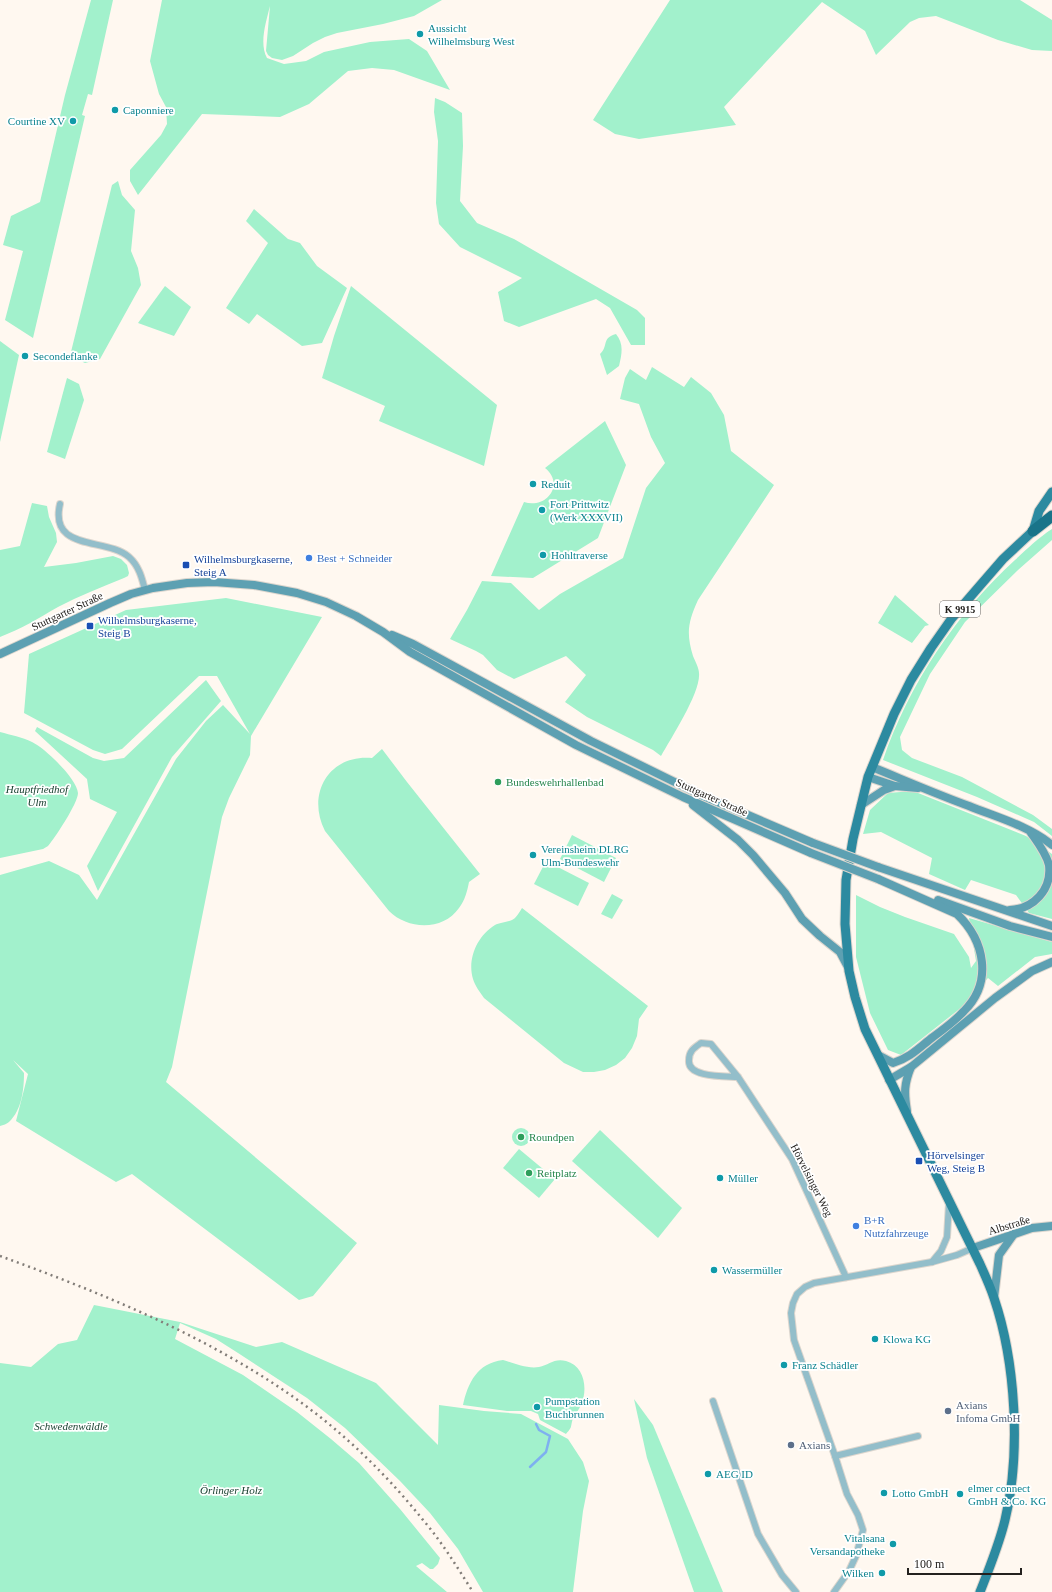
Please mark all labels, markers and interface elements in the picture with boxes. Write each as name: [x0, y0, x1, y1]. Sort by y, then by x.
place label: Aussicht Wilhelmsburg West: [428, 22, 515, 47]
marker: Aussicht Wilhelmsburg West: [415, 29, 425, 39]
place label: Caponniere: [123, 104, 174, 116]
marker: Caponniere: [110, 105, 120, 115]
place label: Courtine XV: [8, 115, 65, 127]
marker: Courtine XV: [68, 116, 78, 126]
place label: Secondeflanke: [33, 350, 98, 362]
marker: Secondeflanke: [20, 351, 30, 361]
place label: Reduit: [541, 478, 570, 490]
marker: Reduit: [528, 479, 538, 489]
place label: Fort Prittwitz (Werk XXXVII): [550, 498, 623, 524]
marker: Fort Prittwitz (Werk XXXVII): [537, 505, 547, 515]
place label: Hohltraverse: [551, 549, 608, 561]
marker: Hohltraverse: [538, 550, 548, 560]
place label: Best + Schneider: [317, 552, 393, 564]
place label: Wilhelmsburgkaserne, Steig A: [194, 553, 293, 578]
marker: Best + Schneider: [304, 553, 314, 563]
marker: Wilhelmsburgkaserne, Steig A: [181, 560, 191, 570]
street label: Stuttgarter Straße: [29, 589, 105, 633]
road number: K 9915: [940, 601, 980, 617]
place label: Wilhelmsburgkaserne, Steig B: [98, 614, 197, 639]
marker: Wilhelmsburgkaserne, Steig B: [85, 621, 95, 631]
place label: Bundeswehrhallenbad: [506, 776, 604, 788]
street label: Stuttgarter Straße: [674, 776, 750, 818]
marker: Bundeswehrhallenbad: [493, 777, 503, 787]
park label: Hauptfriedhof Ulm: [5, 783, 70, 808]
place label: Vereinsheim DLRG Ulm-Bundeswehr: [541, 843, 629, 868]
marker: Vereinsheim DLRG Ulm-Bundeswehr: [528, 850, 538, 860]
place label: Roundpen: [529, 1131, 575, 1143]
marker: Roundpen: [516, 1132, 526, 1142]
street label: Hörvelsinger Weg: [789, 1142, 836, 1219]
place label: Hörvelsinger Weg, Steig B: [927, 1149, 985, 1174]
marker: Hörvelsinger Weg, Steig B: [914, 1156, 924, 1166]
place label: Reitplatz: [537, 1167, 577, 1179]
marker: Reitplatz: [524, 1168, 534, 1178]
place label: Müller: [728, 1172, 758, 1184]
marker: Müller: [715, 1173, 725, 1183]
street label: Albstraße: [987, 1213, 1031, 1237]
place label: B+R Nutzfahrzeuge: [864, 1214, 929, 1239]
marker: B+R Nutzfahrzeuge: [851, 1221, 861, 1231]
place label: Wassermüller: [722, 1264, 783, 1276]
marker: Wassermüller: [709, 1265, 719, 1275]
place label: Klowa KG: [883, 1333, 931, 1345]
marker: Klowa KG: [870, 1334, 880, 1344]
place label: Franz Schädler: [792, 1359, 859, 1371]
marker: Franz Schädler: [779, 1360, 789, 1370]
place label: Pumpstation Buchbrunnen: [545, 1395, 605, 1420]
place label: Axians Infoma GmbH: [956, 1399, 1021, 1424]
marker: Pumpstation Buchbrunnen: [532, 1402, 542, 1412]
marker: Axians Infoma GmbH: [943, 1406, 953, 1416]
park label: Schwedenwäldle: [34, 1420, 108, 1432]
place label: Axians: [799, 1439, 830, 1451]
marker: Axians: [786, 1440, 796, 1450]
place label: AEG ID: [716, 1468, 753, 1480]
marker: AEG ID: [703, 1469, 713, 1479]
place label: elmer connect GmbH & Co. KG: [968, 1482, 1046, 1507]
park label: Örlinger Holz: [200, 1484, 263, 1496]
place label: Lotto GmbH: [892, 1487, 949, 1499]
marker: Lotto GmbH: [879, 1488, 889, 1498]
marker: elmer connect GmbH & Co. KG: [955, 1489, 965, 1499]
place label: Vitalsana Versandapotheke: [810, 1532, 885, 1557]
marker: Vitalsana Versandapotheke: [888, 1539, 898, 1549]
scale bar: [908, 1550, 1021, 1576]
text: 100 m: [914, 1557, 945, 1571]
place label: Wilken: [842, 1567, 874, 1579]
marker: Wilken: [877, 1568, 887, 1578]

